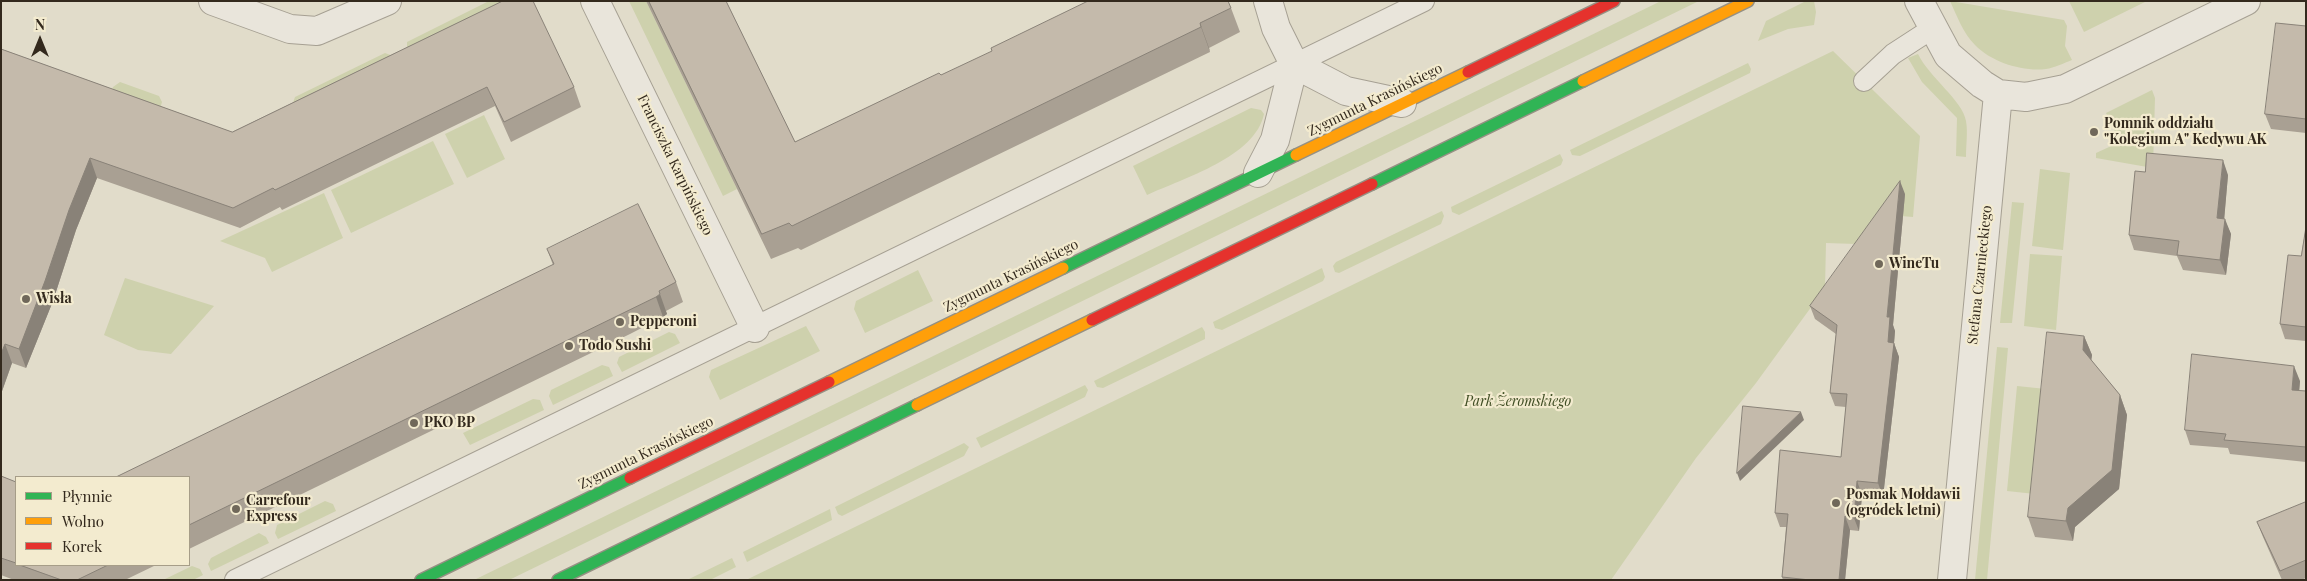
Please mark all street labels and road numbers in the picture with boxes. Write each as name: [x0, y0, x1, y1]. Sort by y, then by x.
street label: Zygmunta Krasińskiego: [1305, 60, 1445, 140]
street label: Franciszka Karpińskiego: [634, 92, 716, 238]
street label: Stefana Czarnieckiego: [1964, 205, 1996, 345]
street label: Zygmunta Krasińskiego: [941, 236, 1081, 316]
street label: Zygmunta Krasińskiego: [576, 413, 716, 493]

